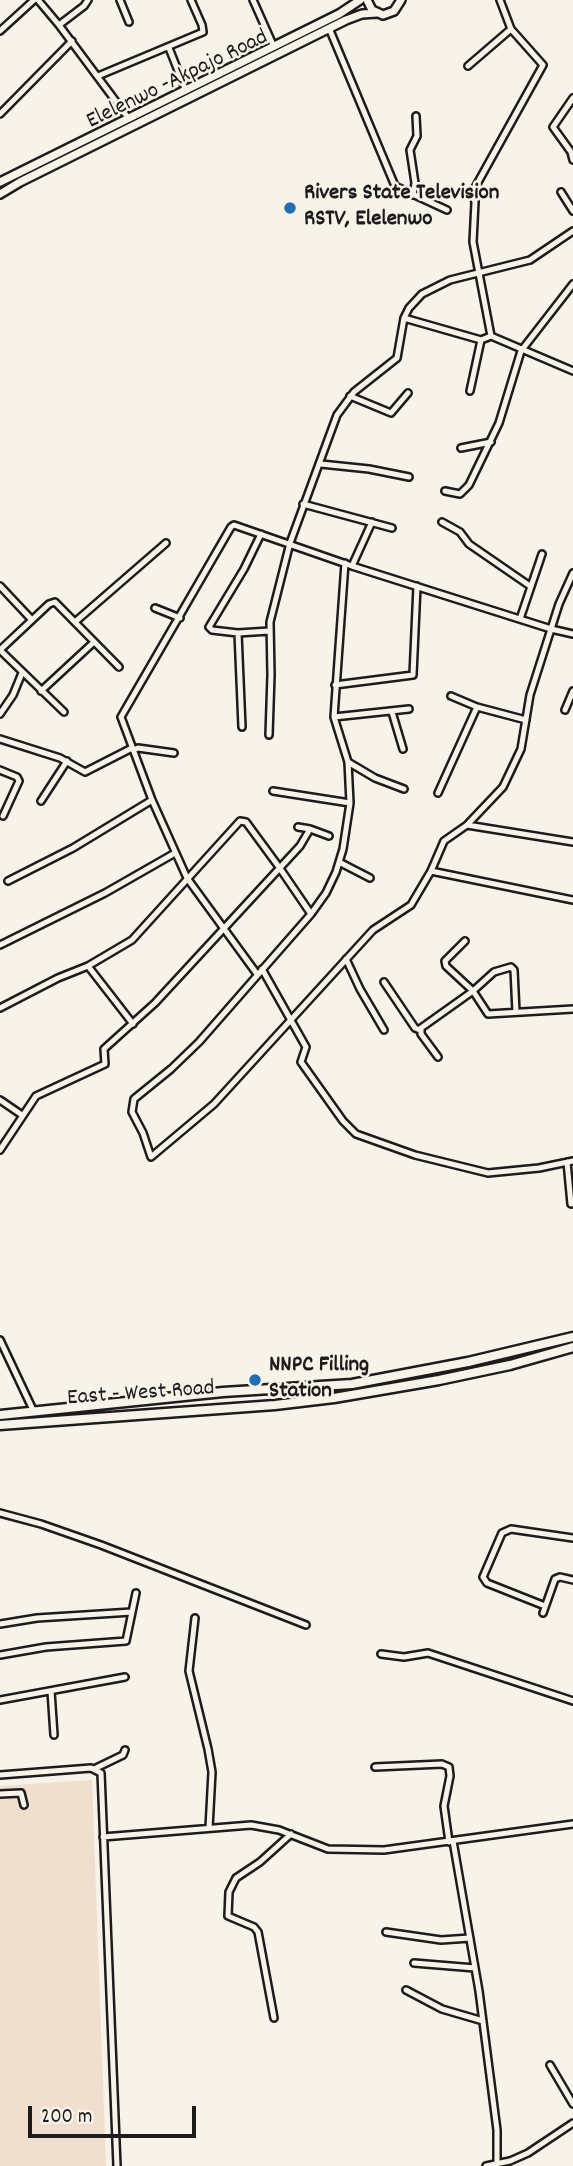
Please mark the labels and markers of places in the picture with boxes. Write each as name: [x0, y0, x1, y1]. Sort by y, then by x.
place label: Rivers State Television RSTV, Elelenwo: [304, 181, 499, 235]
marker: Rivers State Television RSTV, Elelenwo: [282, 200, 298, 216]
place label: NNPC Filling Station: [269, 1353, 369, 1407]
marker: NNPC Filling Station: [247, 1372, 263, 1388]

